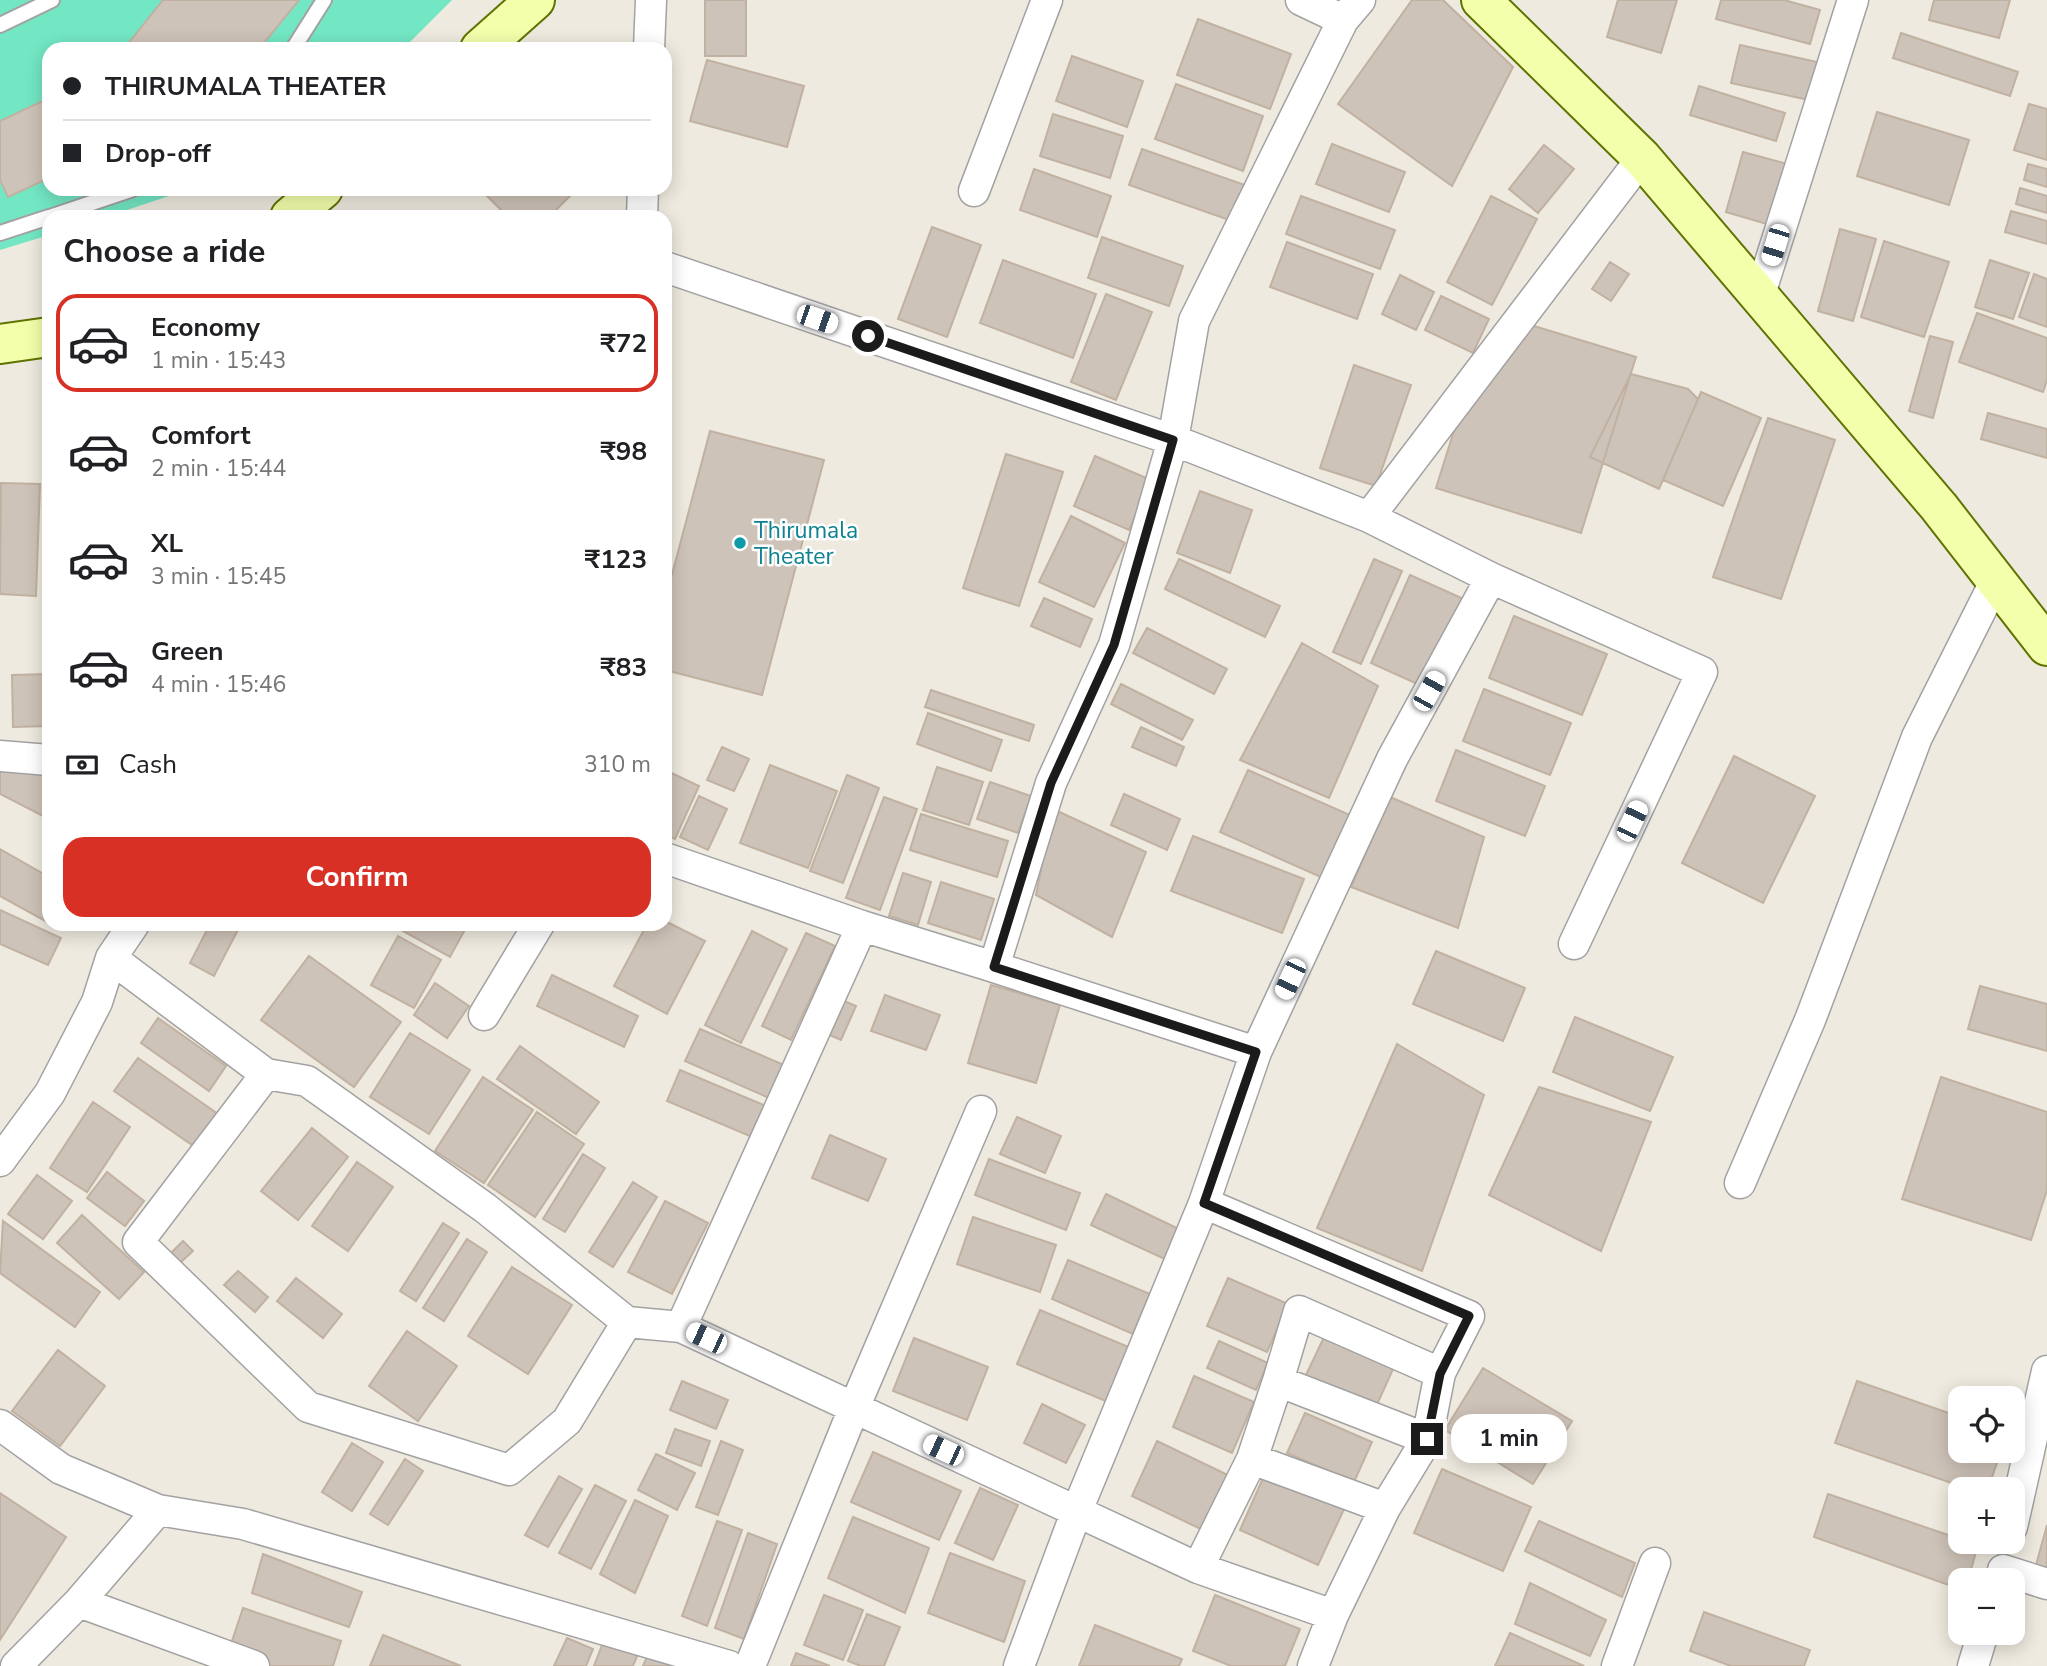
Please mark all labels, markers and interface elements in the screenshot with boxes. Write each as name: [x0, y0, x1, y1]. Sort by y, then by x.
text: THIRUMALA THEATER: [105, 69, 386, 104]
text: Drop-off: [105, 136, 211, 171]
car: [1759, 222, 1792, 268]
text: Choose a ride: [63, 230, 265, 273]
car: [794, 302, 841, 336]
text: Economy: [151, 310, 260, 345]
icon: car: [67, 312, 130, 375]
route start: [852, 320, 884, 352]
text: ₹72: [600, 326, 647, 361]
text: 1 min · 15:43: [151, 345, 286, 376]
text: Comfort: [151, 418, 251, 453]
icon: car: [67, 420, 130, 483]
text: ₹98: [600, 434, 647, 469]
text: 2 min · 15:44: [151, 453, 286, 484]
place label: Thirumala Theater: [754, 515, 858, 572]
text: XL: [151, 526, 183, 561]
icon: car: [67, 528, 130, 591]
marker: Thirumala Theater: [732, 535, 748, 551]
text: ₹123: [585, 542, 647, 577]
text: 3 min · 15:45: [151, 561, 286, 592]
text: Green: [151, 634, 224, 669]
icon: car: [67, 636, 130, 699]
text: ₹83: [600, 650, 647, 685]
car: [1410, 668, 1449, 714]
text: 4 min · 15:46: [151, 669, 286, 700]
icon: cash: [63, 746, 101, 784]
text: Cash: [119, 747, 177, 782]
text: 310 m: [584, 749, 651, 780]
car: [1614, 798, 1651, 844]
button: Confirm: [63, 837, 651, 917]
car: [1272, 956, 1309, 1002]
car: [683, 1320, 730, 1356]
map controls: [1948, 1386, 2025, 1645]
button: locate: [1948, 1386, 2025, 1463]
callout: 1 min: [1452, 1414, 1567, 1464]
route end: [1411, 1423, 1443, 1455]
text: 1 min: [1479, 1423, 1539, 1454]
car: [920, 1432, 967, 1468]
button: +: [1948, 1477, 2025, 1554]
button: −: [1948, 1568, 2025, 1645]

